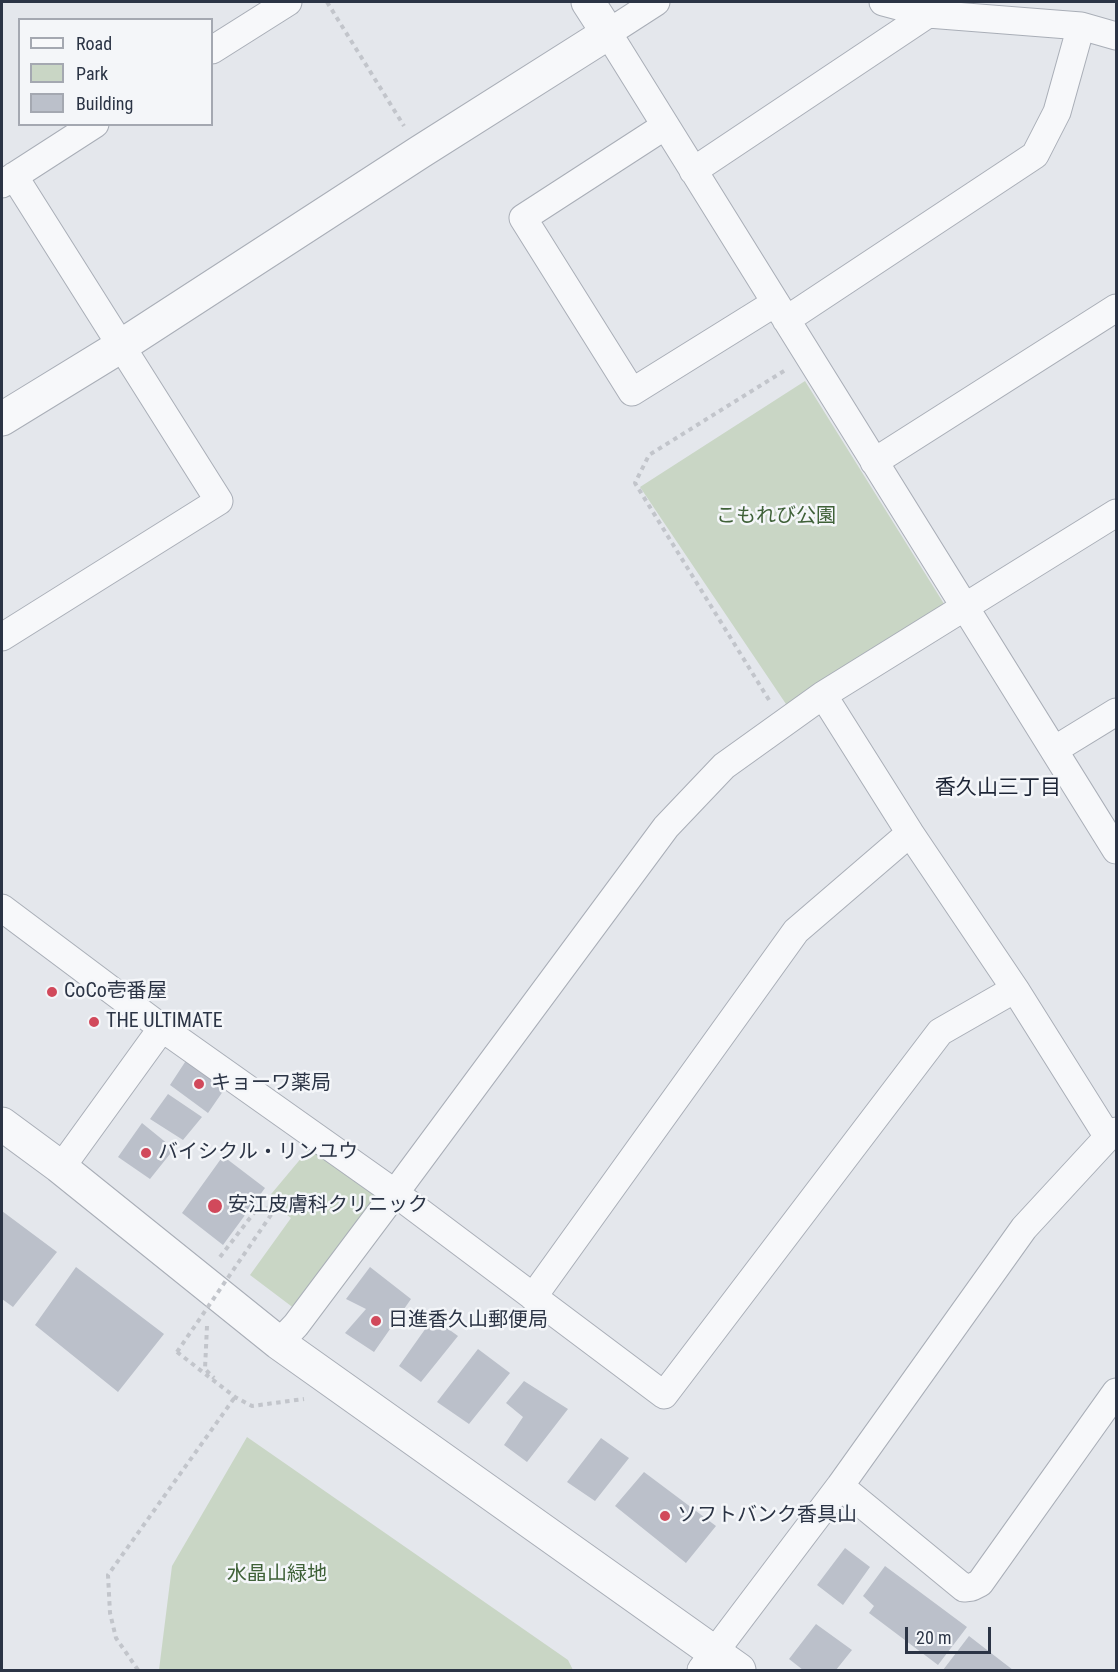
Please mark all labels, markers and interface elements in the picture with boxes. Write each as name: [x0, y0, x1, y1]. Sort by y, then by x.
legend: [18, 18, 213, 126]
text: Road: [76, 33, 112, 54]
text: Park: [76, 63, 108, 84]
text: Building: [76, 93, 133, 114]
park label: こもれび公園: [716, 505, 836, 529]
district label: 香久山三丁目: [935, 776, 1061, 802]
place label: CoCo壱番屋: [64, 980, 167, 1004]
marker: CoCo壱番屋: [45, 985, 59, 999]
place label: THE ULTIMATE: [106, 1010, 223, 1034]
marker: THE ULTIMATE: [87, 1015, 101, 1029]
place label: キョーワ薬局: [211, 1072, 331, 1096]
marker: キョーワ薬局: [192, 1077, 206, 1091]
place label: バイシクル・リンユウ: [158, 1141, 358, 1165]
marker: バイシクル・リンユウ: [139, 1146, 153, 1160]
place label: 安江皮膚科クリニック: [228, 1194, 428, 1218]
marker: 安江皮膚科クリニック: [206, 1197, 224, 1215]
place label: 日進香久山郵便局: [388, 1309, 548, 1333]
marker: 日進香久山郵便局: [369, 1314, 383, 1328]
place label: ソフトバンク香具山: [677, 1504, 857, 1528]
marker: ソフトバンク香具山: [658, 1509, 672, 1523]
park label: 水晶山緑地: [227, 1563, 327, 1587]
scale bar: [908, 1615, 994, 1653]
text: 20 m: [916, 1627, 951, 1648]

